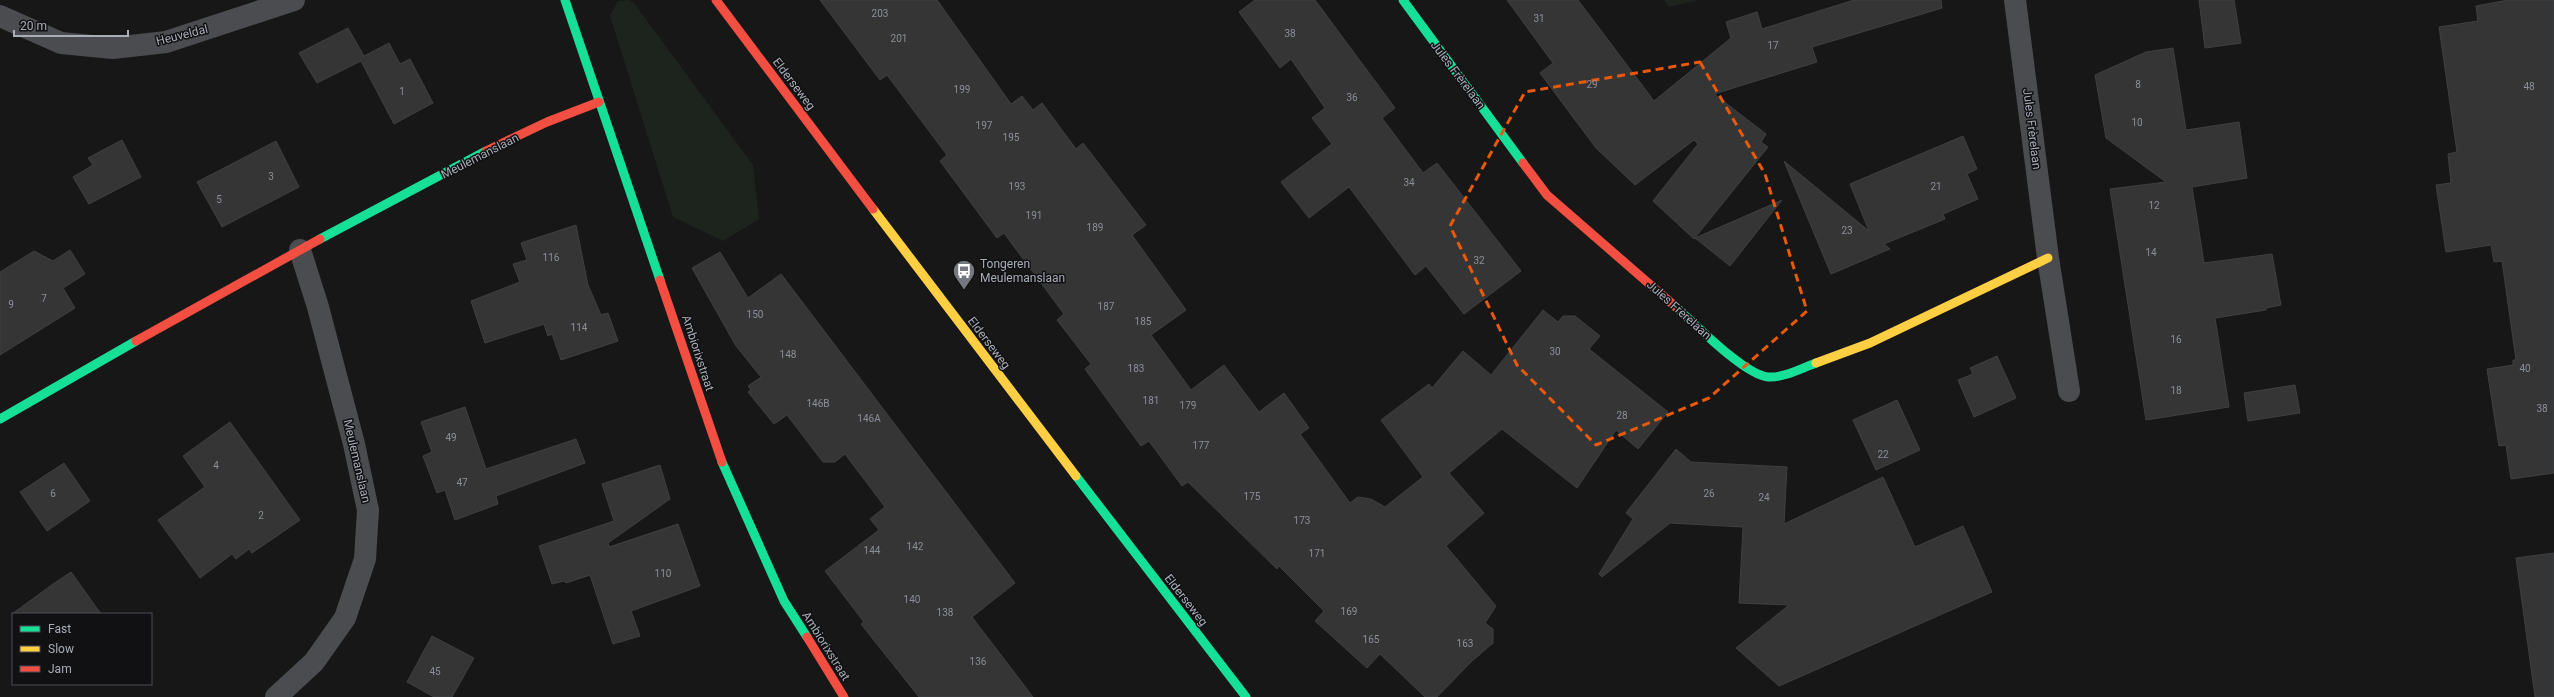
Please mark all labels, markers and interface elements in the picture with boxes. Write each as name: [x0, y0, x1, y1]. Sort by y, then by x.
house number: 203: [872, 8, 888, 19]
scale bar: [14, 12, 128, 38]
house number: 31: [1533, 13, 1545, 24]
text: 20 m: [20, 19, 47, 33]
street label: Heuveldal: [155, 22, 209, 48]
house number: 38: [1284, 28, 1296, 39]
house number: 201: [891, 33, 907, 44]
street label: Jules Frèrelaan: [1428, 38, 1488, 112]
house number: 17: [1767, 40, 1779, 51]
street label: Elderseweg: [770, 55, 818, 113]
house number: 29: [1586, 79, 1598, 90]
house number: 8: [2135, 79, 2141, 90]
house number: 48: [2523, 81, 2535, 92]
house number: 199: [954, 84, 970, 95]
house number: 1: [399, 86, 405, 97]
street label: Jules Frèrelaan: [2020, 88, 2044, 170]
house number: 36: [1346, 92, 1358, 103]
house number: 10: [2131, 117, 2143, 128]
house number: 197: [976, 120, 993, 131]
street label: Meulemanslaan: [439, 130, 521, 182]
house number: 195: [1003, 132, 1020, 143]
house number: 3: [268, 171, 274, 182]
house number: 34: [1403, 177, 1415, 188]
house number: 193: [1009, 181, 1025, 192]
house number: 21: [1930, 181, 1942, 192]
house number: 5: [216, 194, 222, 205]
house number: 12: [2148, 200, 2160, 211]
house number: 191: [1026, 210, 1042, 221]
house number: 189: [1087, 222, 1103, 233]
house number: 23: [1841, 225, 1853, 236]
house number: 14: [2145, 247, 2157, 258]
house number: 116: [543, 252, 560, 263]
house number: 32: [1473, 255, 1485, 266]
place label: Tongeren Meulemanslaan: [980, 257, 1065, 285]
bus stop icon: Tongeren Meulemanslaan: [951, 258, 977, 291]
street label: Jules Frèrelaan: [1644, 278, 1714, 342]
house number: 7: [41, 293, 47, 304]
house number: 9: [8, 299, 14, 310]
house number: 187: [1098, 301, 1115, 312]
house number: 150: [747, 309, 764, 320]
street label: Ambiorixstraat: [679, 313, 717, 393]
street label: Elderseweg: [965, 314, 1013, 372]
house number: 185: [1135, 316, 1152, 327]
house number: 114: [571, 322, 588, 333]
house number: 16: [2170, 334, 2182, 345]
house number: 30: [1549, 346, 1561, 357]
house number: 148: [780, 349, 797, 360]
house number: 183: [1128, 363, 1144, 374]
house number: 40: [2519, 363, 2531, 374]
house number: 18: [2170, 385, 2182, 396]
house number: 181: [1143, 395, 1159, 406]
house number: 146B: [806, 398, 830, 409]
house number: 179: [1180, 400, 1196, 411]
house number: 38: [2536, 403, 2548, 414]
house number: 28: [1616, 410, 1628, 421]
house number: 146A: [857, 413, 881, 424]
street label: Meulemanslaan: [341, 418, 373, 504]
house number: 49: [445, 432, 457, 443]
house number: 177: [1193, 440, 1210, 451]
house number: 22: [1877, 449, 1889, 460]
house number: 4: [213, 460, 219, 471]
house number: 47: [456, 477, 468, 488]
house number: 6: [50, 488, 56, 499]
house number: 26: [1703, 488, 1715, 499]
house number: 175: [1244, 491, 1261, 502]
house number: 24: [1758, 492, 1770, 503]
house number: 2: [258, 510, 264, 521]
house number: 173: [1294, 515, 1310, 526]
house number: 142: [907, 541, 924, 552]
house number: 144: [864, 545, 881, 556]
house number: 171: [1309, 548, 1325, 559]
house number: 110: [655, 568, 672, 579]
street label: Elderseweg: [1162, 571, 1210, 629]
house number: 140: [904, 594, 921, 605]
house number: 169: [1341, 606, 1357, 617]
house number: 138: [937, 607, 954, 618]
street label: Ambiorixstraat: [799, 609, 853, 683]
legend: [12, 613, 152, 685]
text: Fast: [48, 622, 71, 636]
house number: 165: [1363, 634, 1380, 645]
house number: 163: [1457, 638, 1473, 649]
text: Slow: [48, 642, 74, 656]
house number: 136: [970, 656, 987, 667]
text: Jam: [48, 662, 72, 676]
house number: 45: [429, 666, 441, 677]

